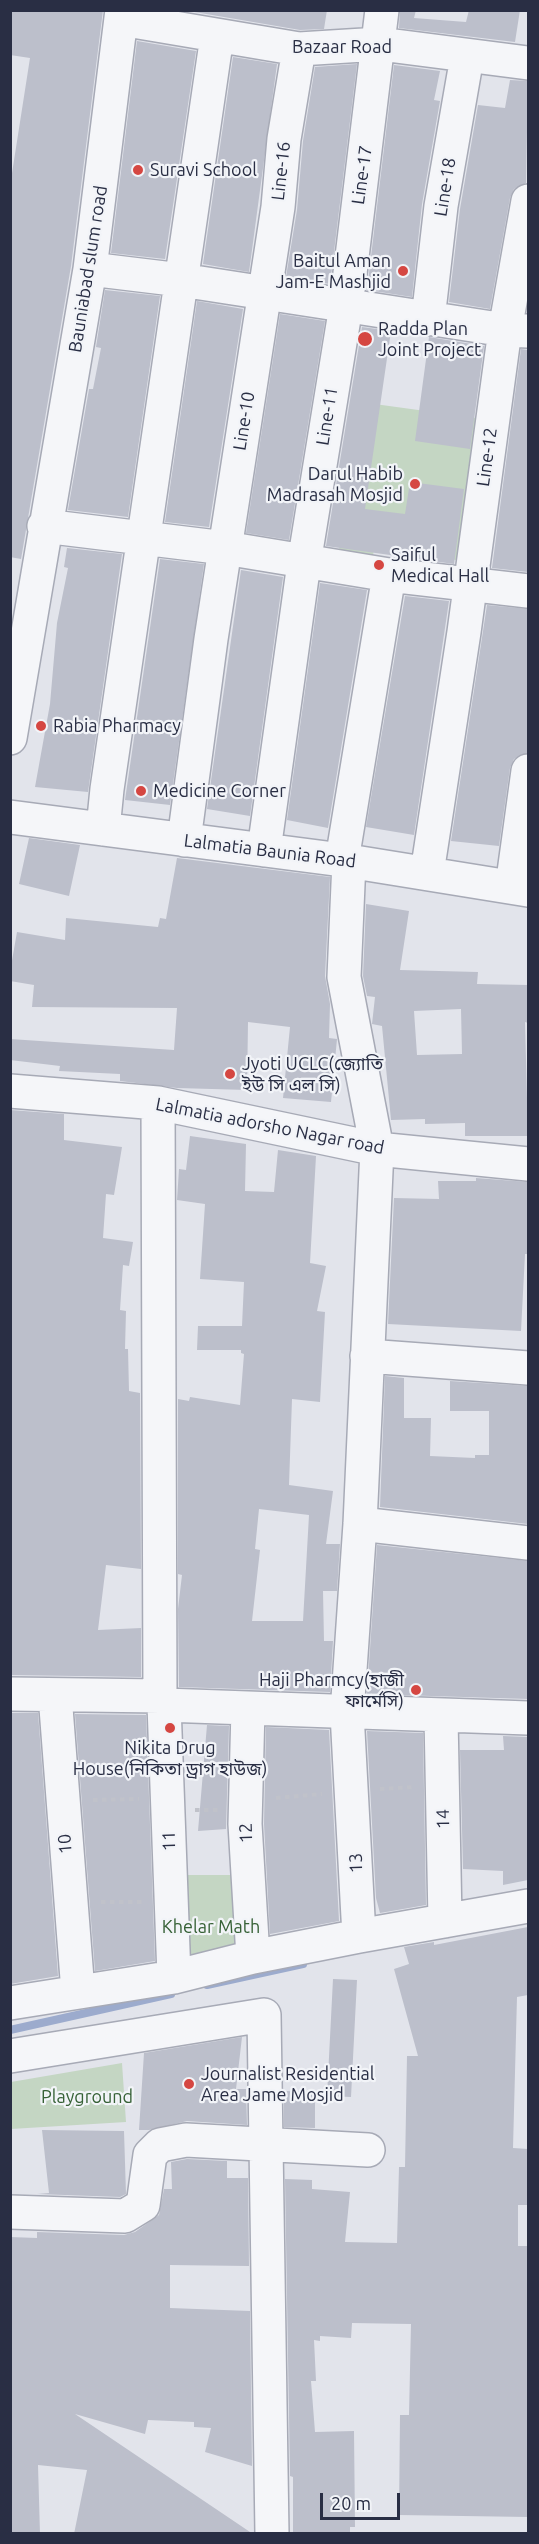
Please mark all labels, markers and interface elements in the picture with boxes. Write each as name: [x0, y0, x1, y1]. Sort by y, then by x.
street label: Bazaar Road: [292, 36, 392, 58]
street label: Line-16: [267, 140, 295, 202]
street label: Line-17: [347, 144, 377, 206]
street label: Line-18: [430, 156, 460, 218]
place label: Suravi School: [150, 159, 257, 181]
marker: Suravi School: [131, 163, 145, 177]
street label: Bauniabad slum road: [64, 184, 112, 354]
place label: Baitul Aman Jam-E Mashjid: [276, 250, 391, 292]
marker: Baitul Aman Jam-E Mashjid: [396, 264, 410, 278]
place label: Radda Plan Joint Project: [378, 318, 481, 360]
marker: Radda Plan Joint Project: [356, 330, 374, 348]
street label: Line-11: [312, 385, 342, 447]
street label: Line-10: [229, 390, 259, 452]
street label: Line-12: [472, 426, 502, 488]
place label: Darul Habib Madrasah Mosjid: [267, 463, 403, 506]
marker: Darul Habib Madrasah Mosjid: [408, 477, 422, 491]
place label: Saiful Medical Hall: [391, 544, 489, 586]
marker: Saiful Medical Hall: [372, 558, 386, 572]
place label: Rabia Pharmacy: [53, 715, 181, 737]
marker: Rabia Pharmacy: [34, 719, 48, 733]
place label: Medicine Corner: [153, 780, 286, 802]
marker: Medicine Corner: [134, 784, 148, 798]
street label: Lalmatia Baunia Road: [183, 830, 357, 872]
place label: Jyoti UCLC(জ্যোতি ইউ সি এল সি): [242, 1053, 383, 1096]
marker: Jyoti UCLC(জ্যোতি ইউ সি এল সি): [223, 1067, 237, 1081]
street label: Lalmatia adorsho Nagar road: [154, 1093, 386, 1159]
place label: Haji Pharmcy(হাজী ফার্মেসি): [259, 1669, 404, 1712]
marker: Haji Pharmcy(হাজী ফার্মেসি): [409, 1683, 423, 1697]
marker: Nikita Drug House(নিকিতা ড্রাগ হাউজ): [163, 1721, 177, 1735]
place label: Nikita Drug House(নিকিতা ড্রাগ হাউজ): [73, 1737, 267, 1780]
street label: 14: [432, 1809, 454, 1829]
street label: 12: [235, 1822, 257, 1844]
street label: 11: [158, 1830, 180, 1852]
street label: 10: [53, 1833, 77, 1855]
street label: 13: [345, 1852, 367, 1874]
park label: Khelar Math: [162, 1916, 260, 1938]
place label: Journalist Residential Area Jame Mosjid: [201, 2063, 375, 2106]
marker: Journalist Residential Area Jame Mosjid: [182, 2077, 196, 2091]
park label: Playground: [41, 2086, 133, 2108]
scale bar: [323, 2481, 402, 2519]
text: 20 m: [331, 2493, 371, 2513]

